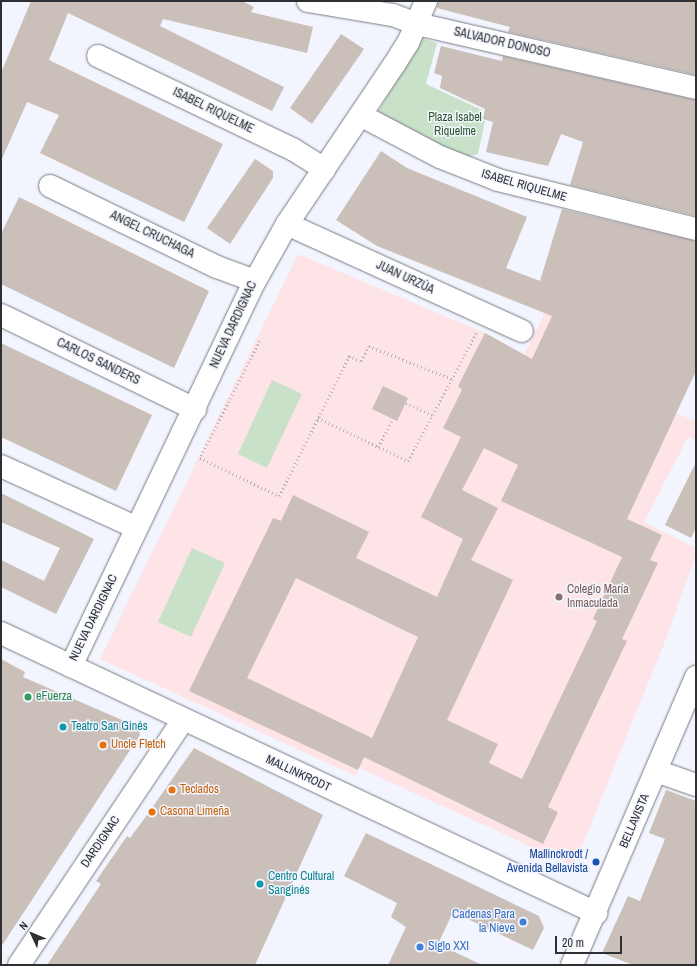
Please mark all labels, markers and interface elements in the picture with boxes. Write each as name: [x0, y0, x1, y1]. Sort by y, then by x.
street label: SALVADOR DONOSO: [452, 25, 552, 61]
street label: ISABEL RIQUELME: [170, 85, 256, 137]
park label: Plaza Isabel Riquelme: [428, 111, 482, 139]
street label: ISABEL RIQUELME: [479, 167, 569, 205]
street label: ANGEL CRUCHAGA: [107, 208, 197, 262]
street label: JUAN URZÚA: [374, 258, 436, 298]
street label: NUEVA DARDIGNAC: [207, 279, 261, 371]
street label: CARLOS SANDERS: [54, 336, 142, 388]
street label: NUEVA DARDIGNAC: [67, 572, 121, 664]
place label: Colegio María Inmaculada: [567, 583, 629, 611]
marker: Colegio María Inmaculada: [554, 592, 564, 602]
place label: eFuerza: [36, 690, 72, 704]
marker: eFuerza: [23, 692, 33, 702]
place label: Teatro San Ginés: [71, 720, 148, 734]
marker: Teatro San Ginés: [58, 722, 68, 732]
place label: Uncle Fletch: [111, 738, 166, 752]
marker: Uncle Fletch: [98, 740, 108, 750]
street label: MALLINKRODT: [263, 753, 333, 795]
place label: Teclados: [180, 783, 219, 797]
marker: Teclados: [167, 785, 177, 795]
street label: BELLAVISTA: [617, 792, 653, 850]
place label: Casona Limeña: [160, 805, 229, 819]
marker: Casona Limeña: [147, 807, 157, 817]
street label: DARDIGNAC: [79, 814, 123, 870]
place label: Mallinckrodt / Avenida Bellavista: [507, 848, 588, 876]
marker: Mallinckrodt / Avenida Bellavista: [591, 857, 601, 867]
place label: Centro Cultural Sanginés: [268, 870, 334, 898]
marker: Centro Cultural Sanginés: [255, 879, 265, 889]
place label: Cadenas Para la Nieve: [452, 908, 515, 936]
north arrow: [12, 914, 52, 954]
marker: Cadenas Para la Nieve: [518, 917, 528, 927]
text: N: [16, 918, 31, 933]
scale bar: [557, 928, 624, 954]
text: 20 m: [562, 935, 584, 951]
place label: Siglo XXI: [428, 940, 469, 954]
marker: Siglo XXI: [415, 942, 425, 952]

